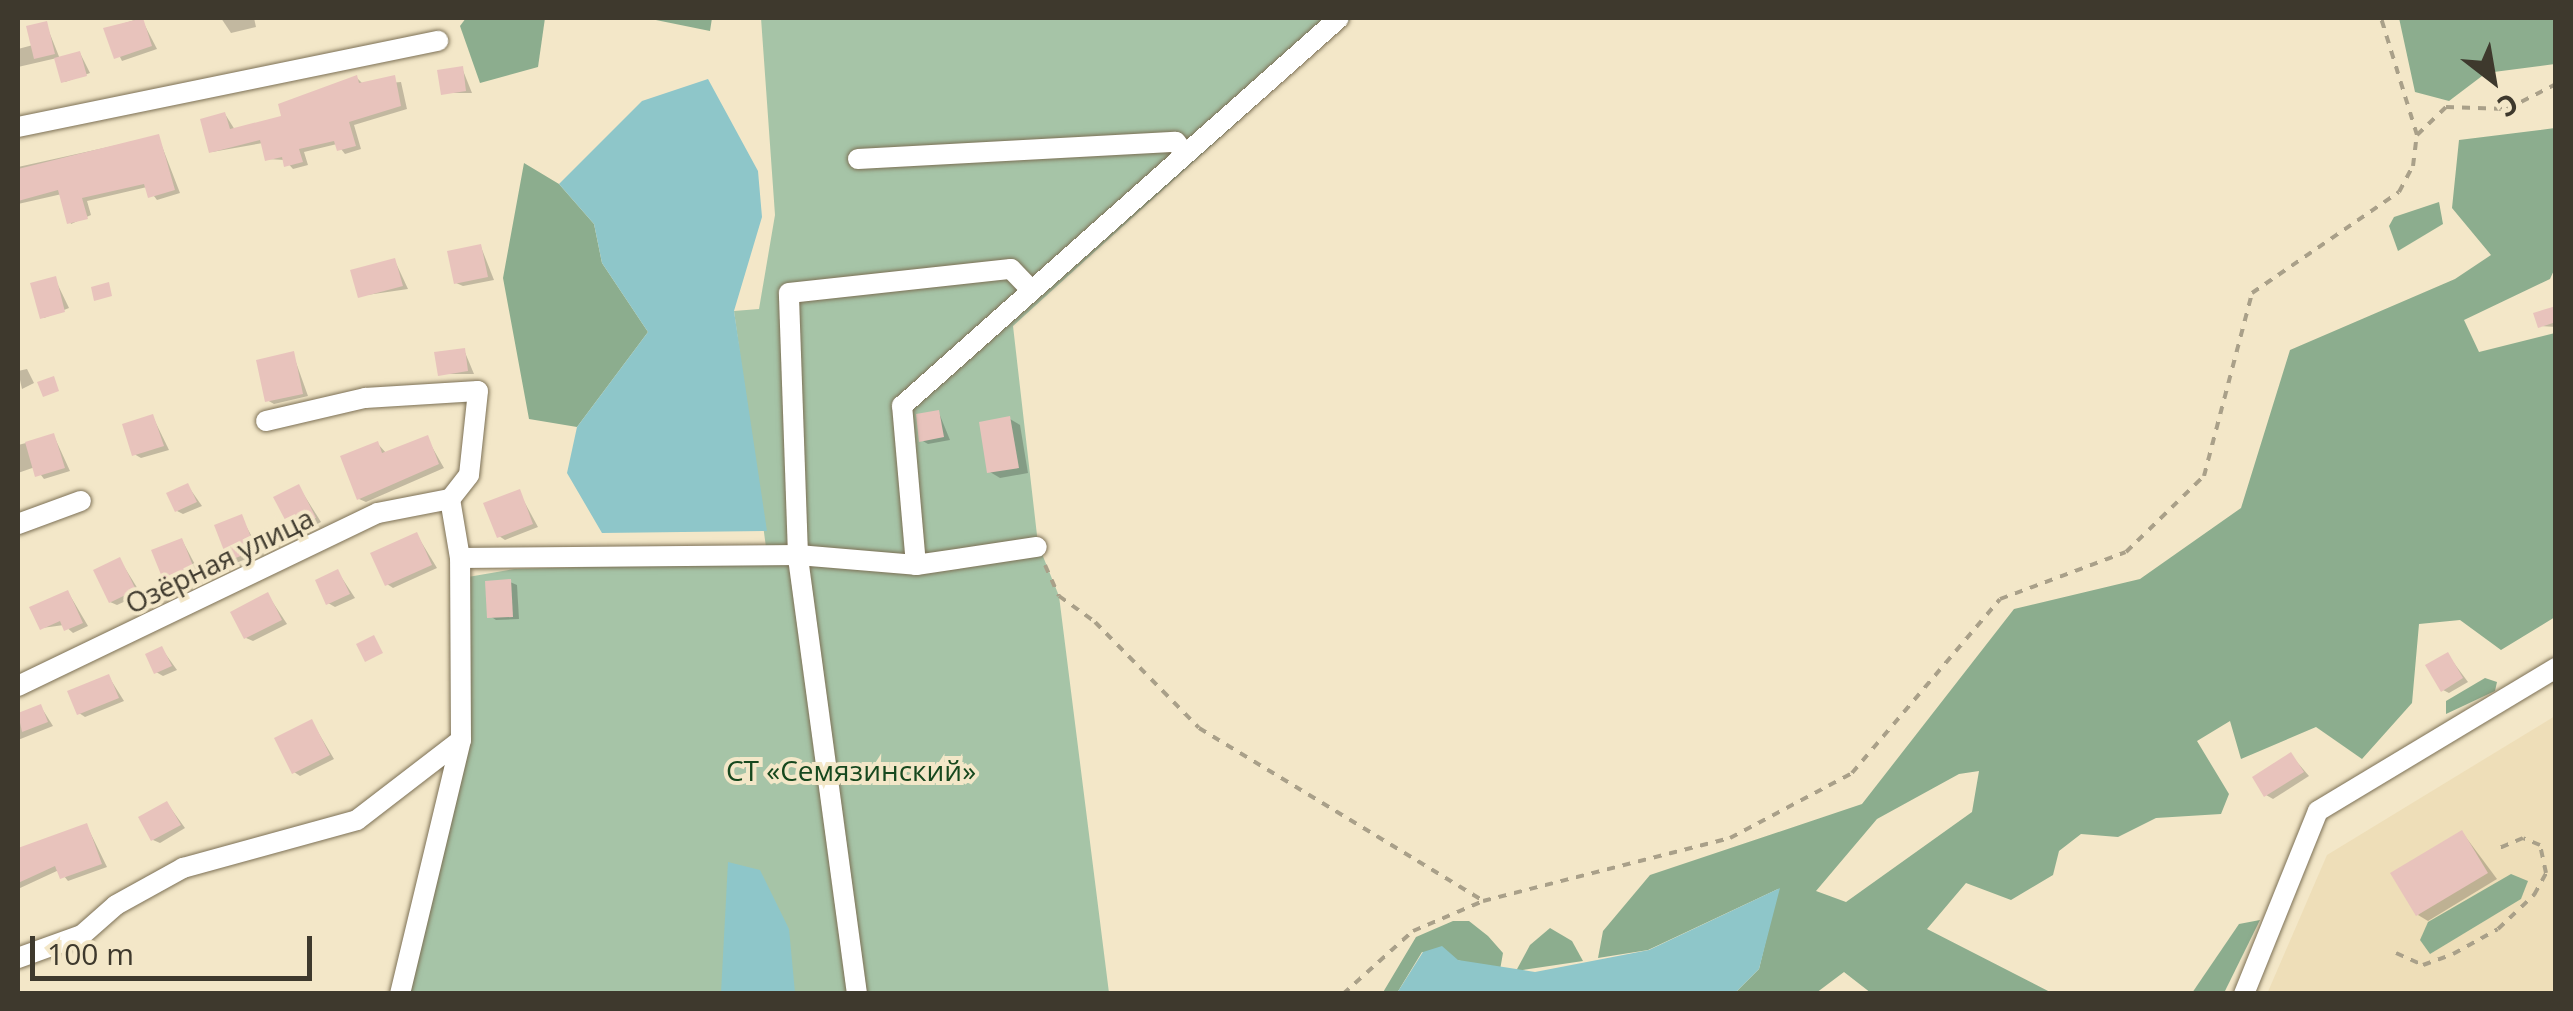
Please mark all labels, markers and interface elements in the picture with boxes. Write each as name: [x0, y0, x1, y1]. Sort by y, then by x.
north arrow: [2443, 30, 2543, 130]
text: С: [2491, 85, 2526, 127]
street label: Озёрная улица: [119, 500, 319, 620]
park label: СТ «Семязинский»: [726, 753, 976, 787]
scale bar: [35, 916, 318, 978]
text: 100 m: [47, 933, 134, 974]

